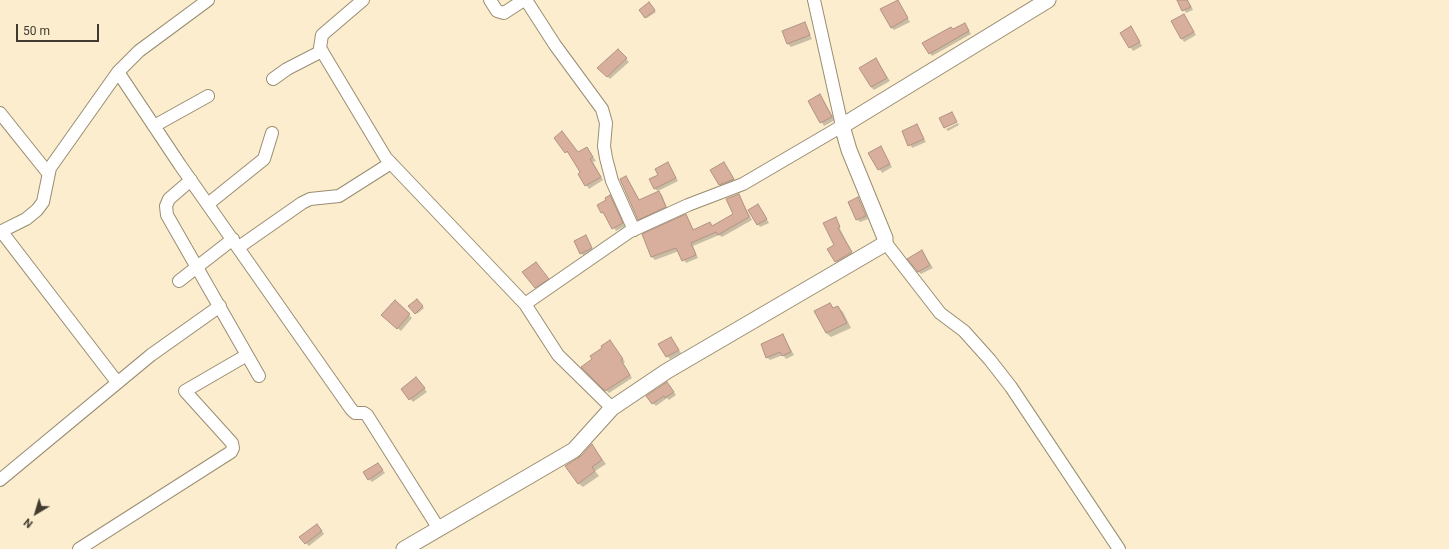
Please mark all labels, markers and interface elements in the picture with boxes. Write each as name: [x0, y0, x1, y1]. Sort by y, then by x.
scale bar: [18, 16, 101, 42]
text: 50 m: [23, 24, 50, 38]
north arrow: [16, 493, 56, 533]
text: N: [21, 515, 35, 530]

